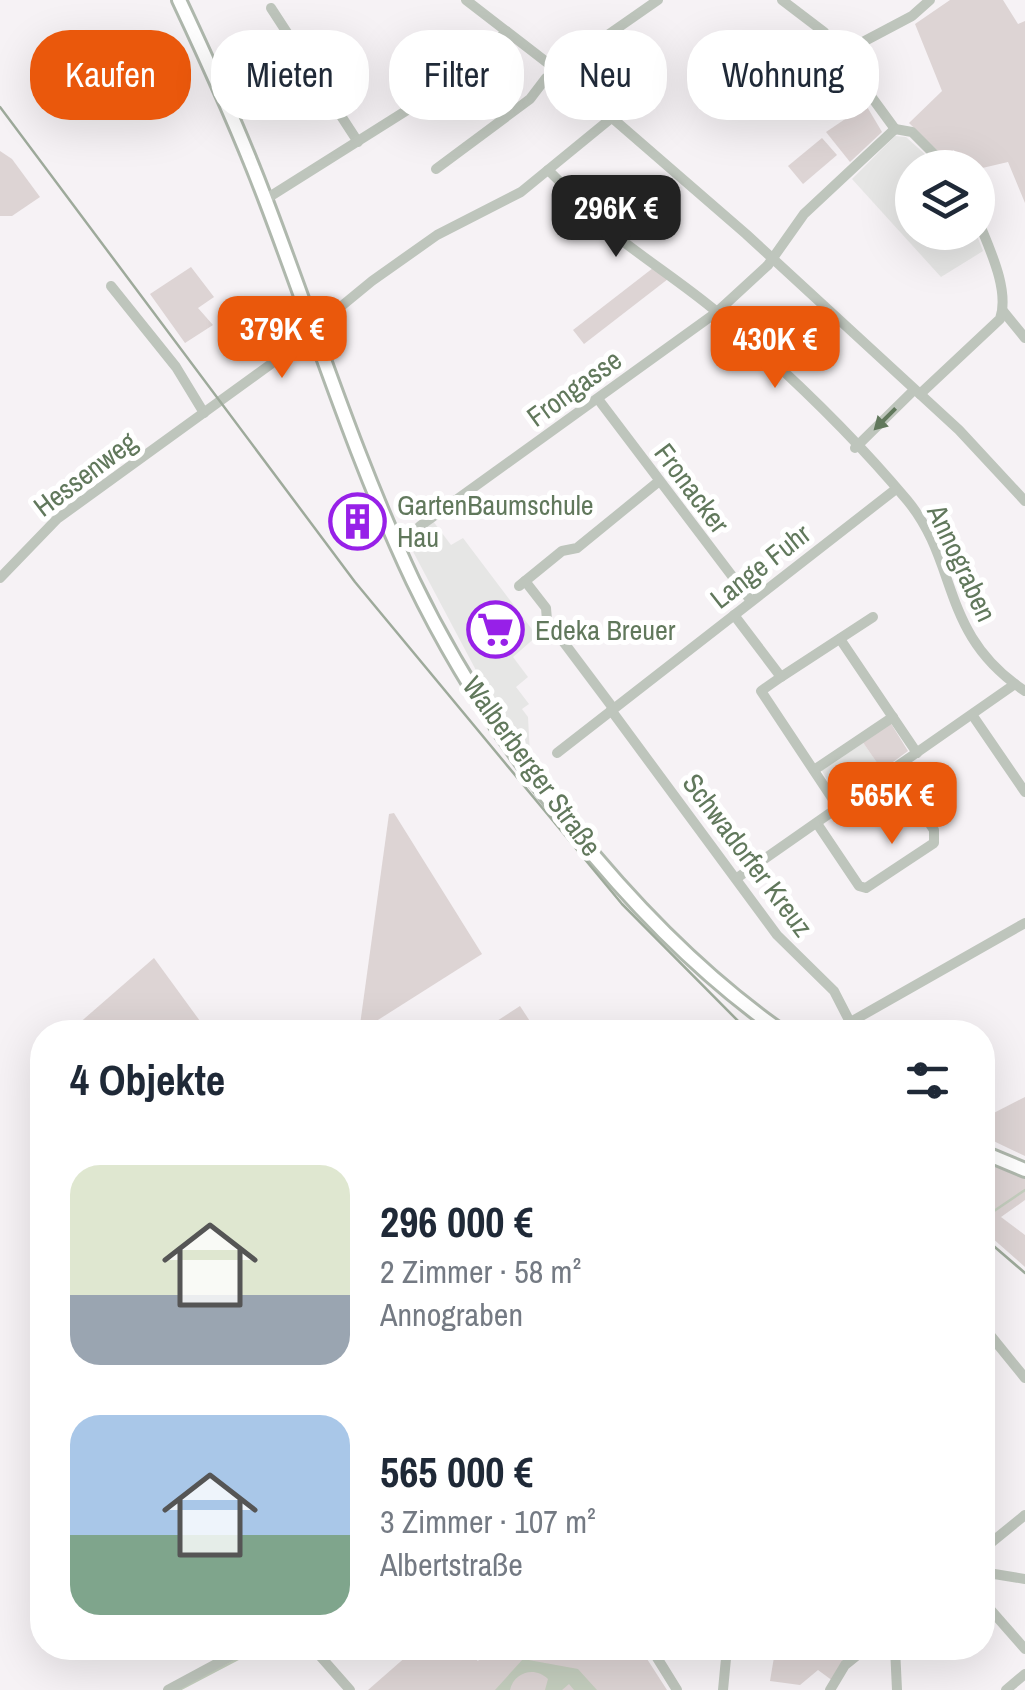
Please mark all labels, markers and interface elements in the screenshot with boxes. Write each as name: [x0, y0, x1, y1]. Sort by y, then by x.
chip: Kaufen: [30, 30, 191, 120]
chip: Mieten: [211, 30, 369, 120]
chip: Filter: [389, 30, 524, 120]
chip: Neu: [544, 30, 667, 120]
chip: Wohnung: [687, 30, 879, 120]
map controls: [895, 150, 995, 250]
button: layers: [895, 150, 995, 250]
pin: 296K €: [535, 175, 697, 260]
text: 296K €: [574, 186, 658, 229]
pin: 379K €: [201, 296, 363, 381]
pin: 430K €: [694, 306, 856, 391]
text: 379K €: [240, 307, 324, 350]
text: 430K €: [733, 317, 817, 360]
street label: Frongasse: [519, 341, 629, 435]
one-way arrow: [873, 406, 897, 430]
street label: Hessenweg: [26, 423, 145, 525]
street label: Fronacker: [646, 435, 738, 541]
place label: GartenBaumschule Hau: [397, 486, 594, 556]
building icon: GartenBaumschule Hau: [328, 491, 388, 551]
street label: Annograben: [918, 497, 1006, 628]
street label: Lange Fuhr: [702, 515, 818, 617]
supermarket icon: Edeka Breuer: [466, 600, 526, 660]
place label: Edeka Breuer: [535, 611, 676, 649]
street label: Walberberger Straße: [454, 668, 610, 864]
pin: 565K €: [811, 762, 973, 847]
street label: Schwadorfer Kreuz: [674, 766, 822, 944]
text: 565K €: [850, 773, 934, 816]
text: 4 Objekte: [70, 1052, 225, 1108]
icon: filters: [900, 1053, 955, 1108]
text: 296 000 €: [380, 1194, 533, 1250]
icon: home: [150, 1205, 270, 1325]
text: 2 Zimmer · 58 m²: [380, 1250, 581, 1293]
text: Annograben: [380, 1293, 523, 1336]
text: 565 000 €: [380, 1444, 533, 1500]
icon: home: [150, 1455, 270, 1575]
text: 3 Zimmer · 107 m²: [380, 1500, 596, 1543]
text: Albertstraße: [380, 1543, 523, 1586]

